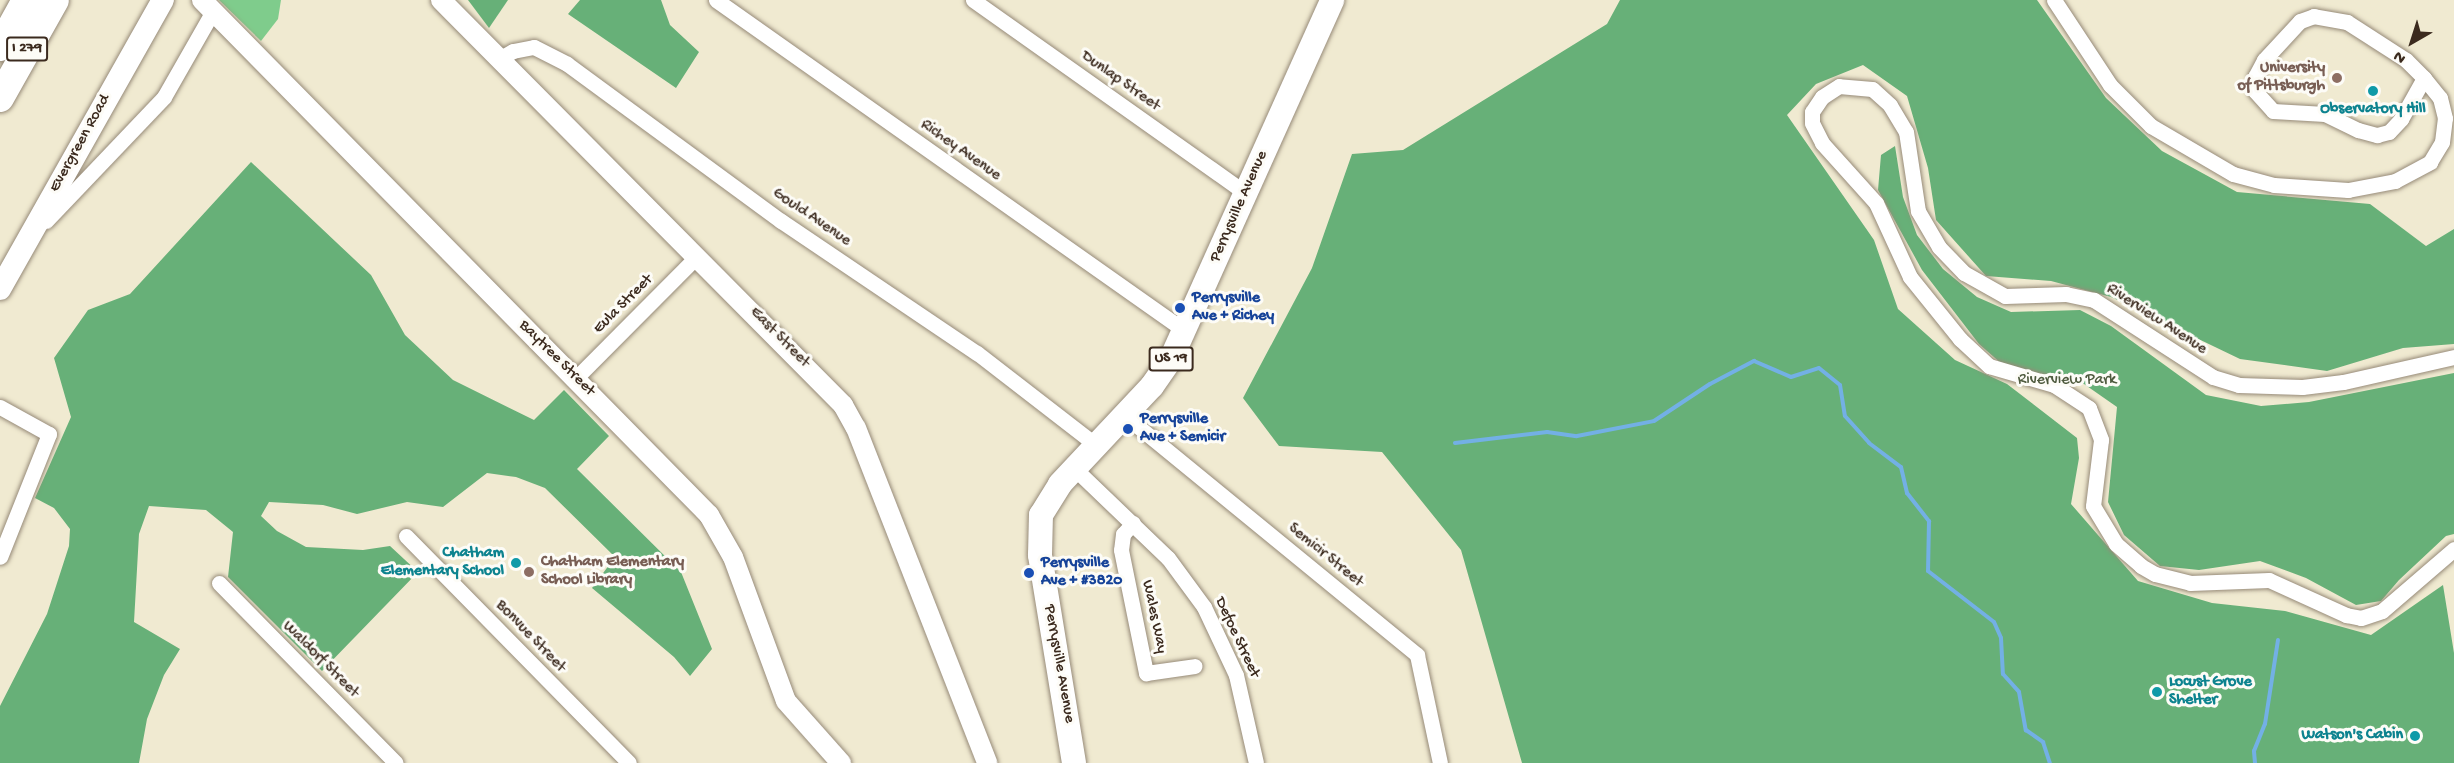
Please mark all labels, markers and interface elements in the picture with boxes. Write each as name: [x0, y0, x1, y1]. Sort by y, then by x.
north arrow: [2382, 12, 2442, 72]
road number: I 279: [6, 37, 48, 61]
text: N: [2390, 46, 2410, 67]
street label: Dunlap Street: [1077, 48, 1163, 116]
place label: University of Pittsburgh: [2237, 59, 2325, 97]
marker: University of Pittsburgh: [2330, 71, 2344, 85]
marker: Observatory Hill: [2366, 84, 2380, 98]
street label: Evergreen Road: [46, 92, 116, 196]
place label: Observatory Hill: [2320, 100, 2426, 120]
street label: Richey Avenue: [916, 116, 1004, 186]
street label: Perrysville Avenue: [1207, 148, 1273, 266]
street label: Gould Avenue: [768, 185, 854, 251]
street label: Eula Street: [590, 271, 658, 339]
street label: Riverview Avenue: [2102, 280, 2210, 360]
place label: Perrysville Ave + Richey: [1192, 289, 1274, 327]
marker: Perrysville Ave + Richey: [1173, 301, 1187, 315]
street label: East Street: [745, 304, 813, 372]
street label: Baytree Street: [514, 317, 598, 401]
road number: US 19: [1148, 347, 1194, 371]
park label: Riverview Park: [2018, 371, 2116, 391]
place label: Perrysville Ave + Semicir: [1140, 410, 1225, 448]
marker: Perrysville Ave + Semicir: [1121, 422, 1135, 436]
street label: Semicir Street: [1283, 520, 1367, 592]
place label: Chatham Elementary School: [381, 544, 504, 582]
place label: Chatham Elementary School Library: [541, 553, 684, 591]
place label: Perrysville Ave + #3820: [1041, 554, 1122, 592]
marker: Chatham Elementary School: [509, 556, 523, 570]
marker: Chatham Elementary School Library: [522, 565, 536, 579]
marker: Perrysville Ave + #3820: [1022, 566, 1036, 580]
street label: Wales Way: [1136, 579, 1170, 655]
street label: Defoe Street: [1209, 595, 1263, 681]
street label: Bonvue Street: [491, 597, 569, 677]
street label: Perrysville Avenue: [1038, 603, 1078, 725]
street label: Waldorf Street: [278, 618, 362, 702]
place label: Locust Grove Shelter: [2169, 673, 2252, 711]
marker: Locust Grove Shelter: [2150, 685, 2164, 699]
place label: Watson's Cabin: [2301, 726, 2403, 746]
marker: Watson's Cabin: [2408, 729, 2422, 743]

